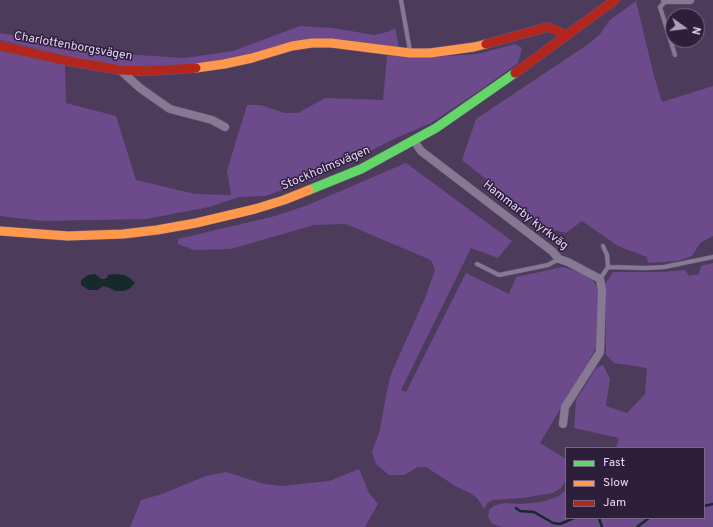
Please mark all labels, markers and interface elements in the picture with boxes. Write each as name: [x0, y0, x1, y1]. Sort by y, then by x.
north arrow: [665, 8, 705, 48]
text: N: [688, 25, 703, 36]
street label: Charlottenborgsvägen: [13, 30, 133, 64]
street label: Stockholmsvägen: [279, 144, 373, 194]
street label: Hammarby kyrkväg: [479, 178, 571, 254]
legend: [565, 447, 705, 519]
text: Fast: [603, 455, 625, 471]
text: Slow: [603, 475, 629, 491]
text: Jam: [603, 495, 626, 511]

